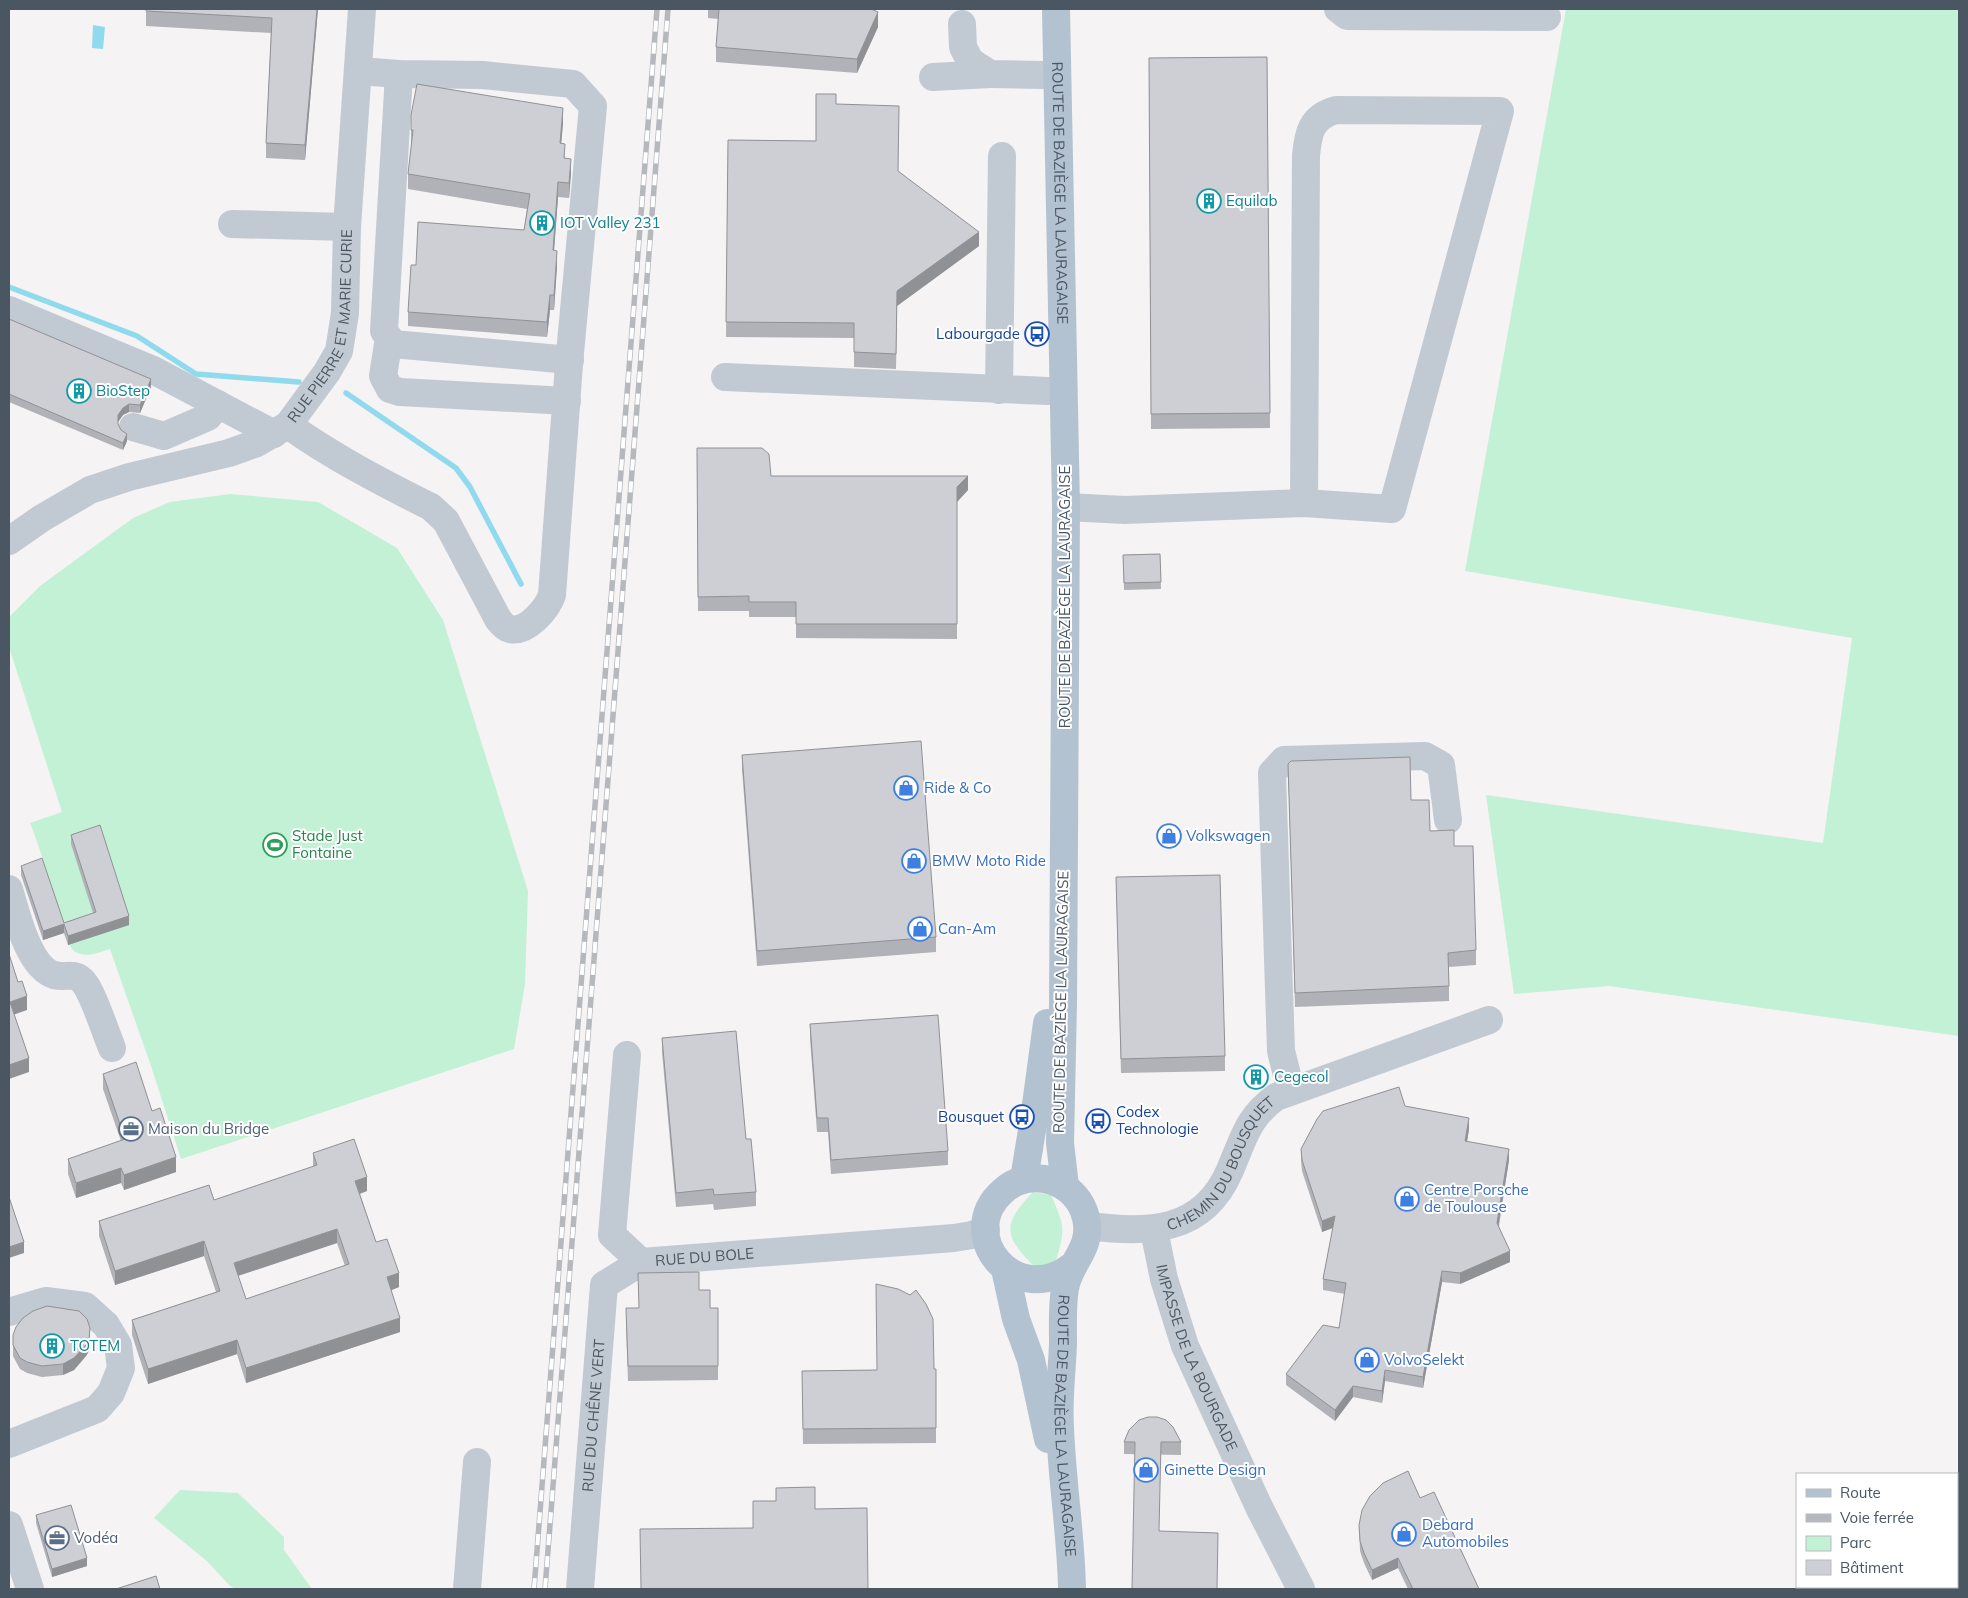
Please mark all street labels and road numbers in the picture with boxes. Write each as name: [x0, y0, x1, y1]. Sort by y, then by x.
street label: ROUTE DE BAZIÈGE LA LAURAGAISE: [1048, 61, 1072, 325]
street label: RUE PIERRE ET MARIE CURIE: [283, 229, 356, 426]
street label: ROUTE DE BAZIÈGE LA LAURAGAISE: [1055, 466, 1074, 728]
street label: ROUTE DE BAZIÈGE LA LAURAGAISE: [1049, 870, 1072, 1133]
street label: CHEMIN DU BOUSQUET: [1164, 1092, 1278, 1234]
street label: RUE DU BOLE: [654, 1243, 755, 1270]
street label: IMPASSE DE LA BOURGADE: [1152, 1262, 1242, 1454]
street label: ROUTE DE BAZIÈGE LA LAURAGAISE: [1050, 1294, 1081, 1558]
street label: RUE DU CHÊNE VERT: [578, 1338, 609, 1493]

